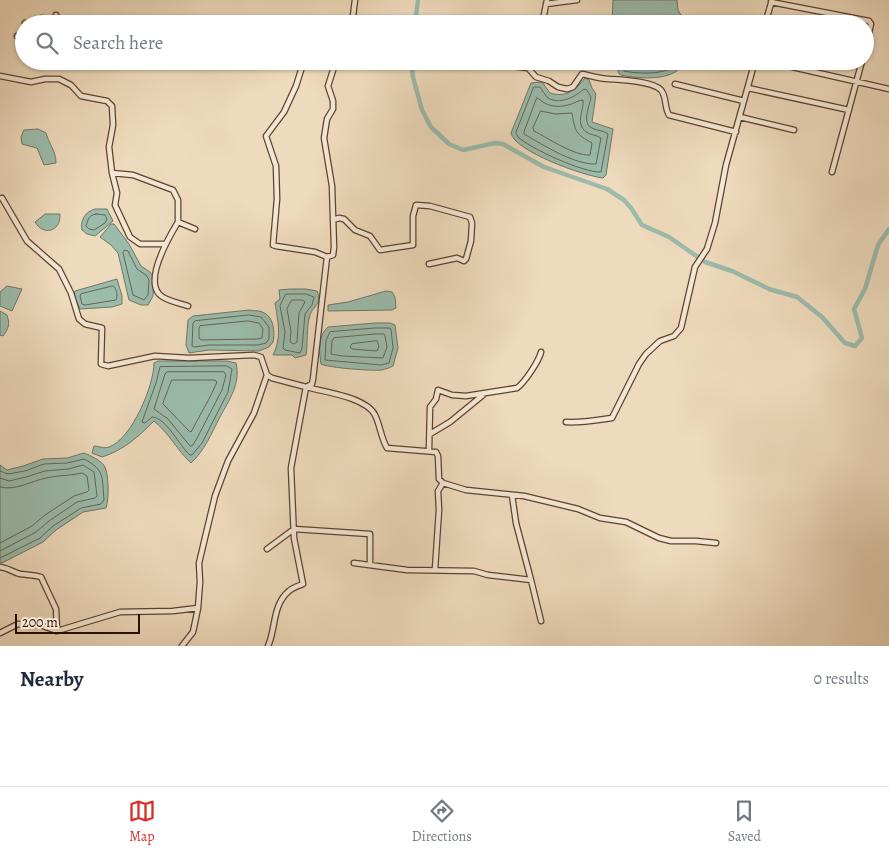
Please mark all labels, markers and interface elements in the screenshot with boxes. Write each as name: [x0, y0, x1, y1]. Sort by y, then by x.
search box: [15, 15, 874, 70]
icon: search: [33, 29, 61, 57]
text: Search here: [73, 30, 163, 56]
scale bar: [15, 611, 140, 634]
text: 200 m: [22, 613, 58, 632]
text: Nearby: [20, 665, 83, 693]
text: 0 results: [813, 668, 869, 690]
tab: Map: [128, 797, 156, 846]
tab: Directions: [412, 797, 472, 846]
tab: Saved: [728, 797, 761, 846]

